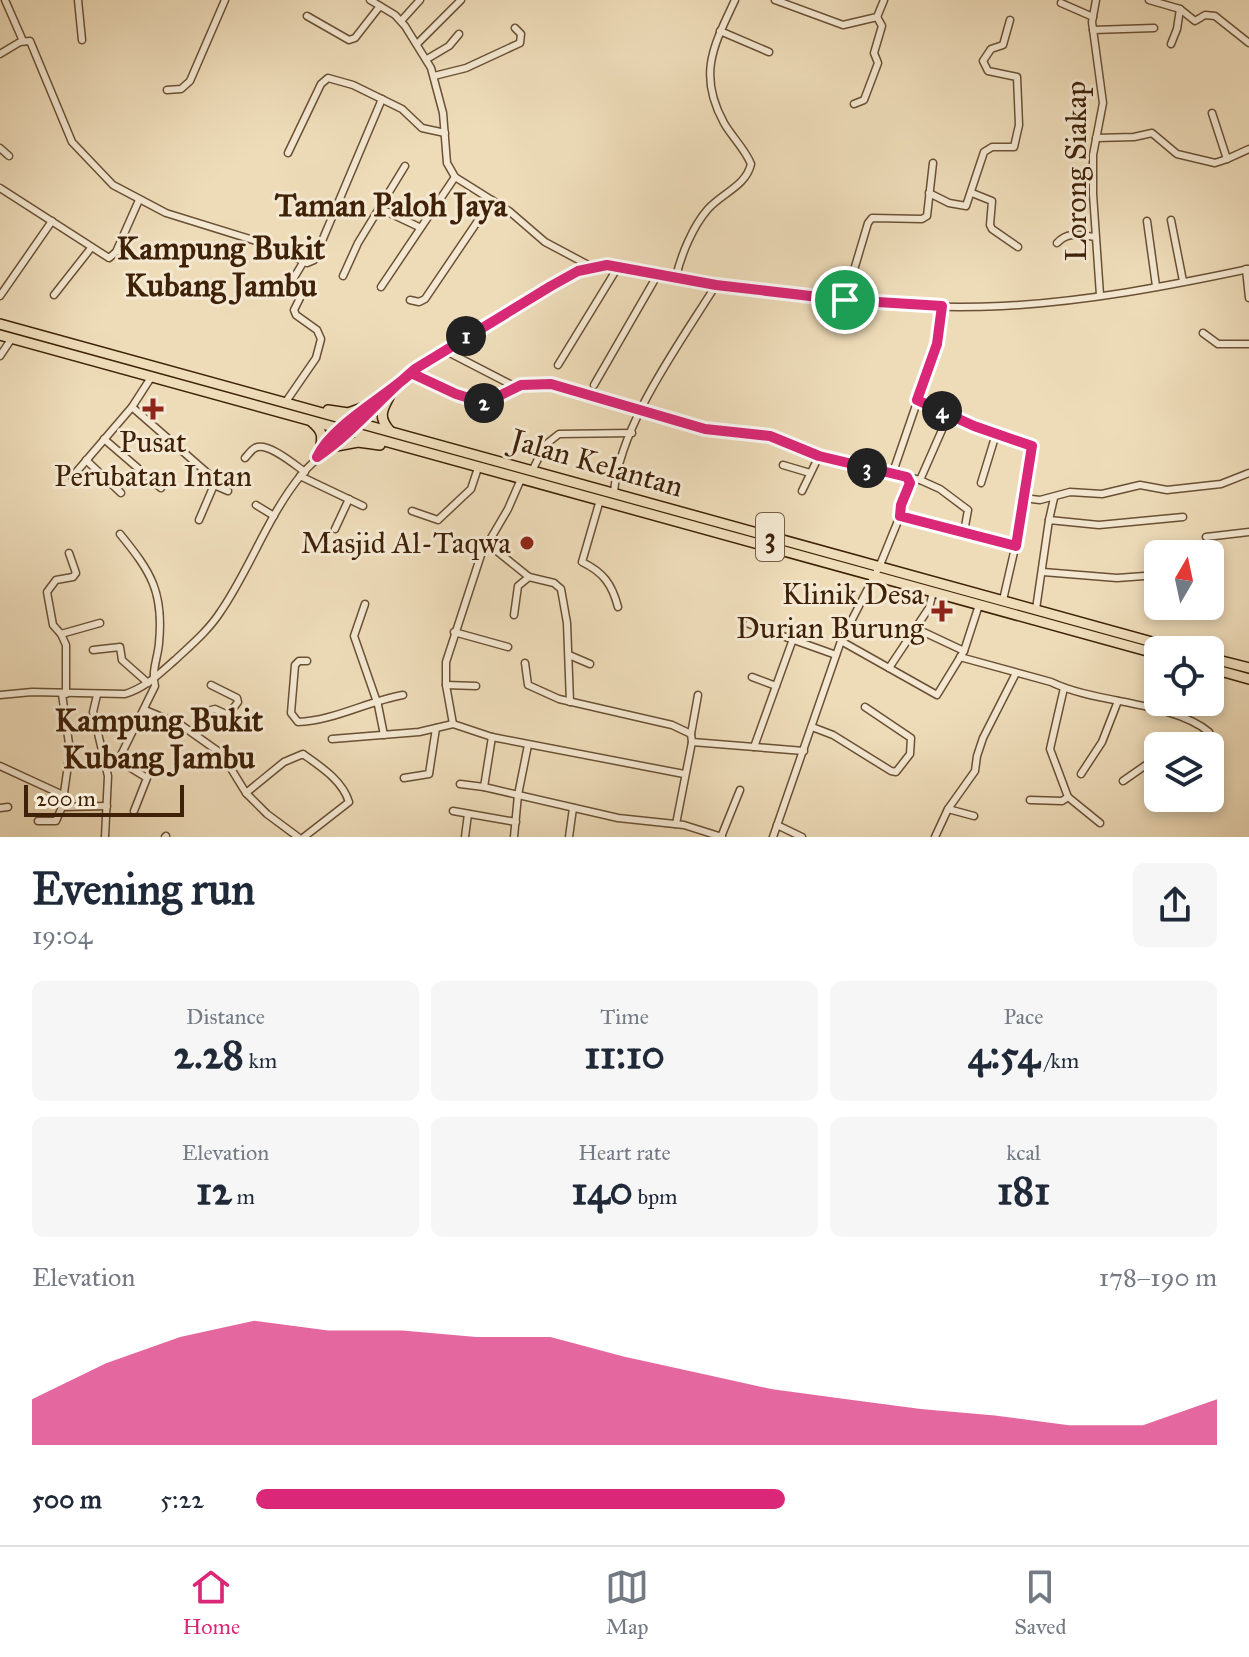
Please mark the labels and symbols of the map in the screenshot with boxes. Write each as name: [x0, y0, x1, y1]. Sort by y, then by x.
street label: Lorong Siakap: [1058, 81, 1094, 261]
district label: Taman Paloh Jaya: [275, 186, 509, 225]
district label: Kampung Bukit Kubang Jambu: [117, 229, 326, 305]
pin: [811, 266, 879, 334]
pin: 1: [446, 316, 486, 356]
pin: 2: [464, 383, 504, 423]
pin: 4: [922, 391, 962, 431]
marker: Pusat Perubatan Intan: [142, 398, 164, 420]
street label: Jalan Kelantan: [504, 420, 687, 505]
place label: Pusat Perubatan Intan: [54, 424, 252, 494]
pin: 3: [847, 448, 887, 488]
road number: 3: [756, 513, 784, 561]
place label: Masjid Al-Taqwa: [301, 525, 511, 561]
marker: Masjid Al-Taqwa: [518, 534, 536, 552]
north arrow: [1144, 540, 1224, 620]
place label: Klinik Desa Durian Burung: [736, 576, 925, 646]
marker: Klinik Desa Durian Burung: [931, 600, 953, 622]
district label: Kampung Bukit Kubang Jambu: [55, 701, 264, 777]
scale bar: [24, 781, 184, 817]

